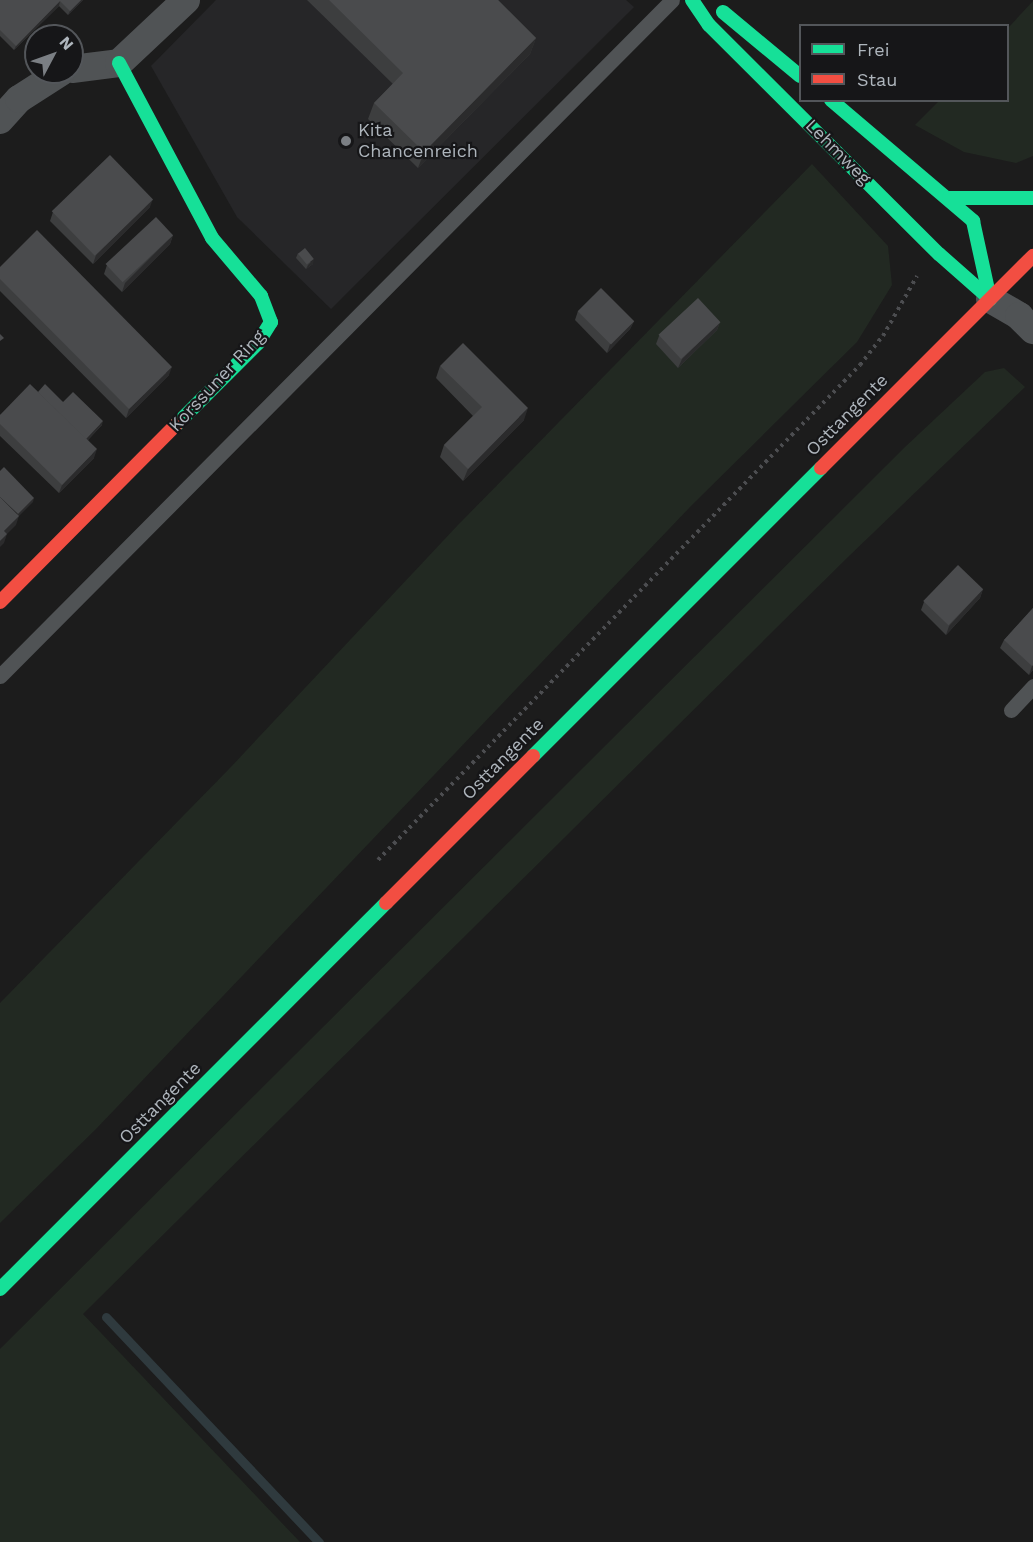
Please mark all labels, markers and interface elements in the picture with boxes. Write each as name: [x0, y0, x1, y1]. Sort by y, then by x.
north arrow: [24, 24, 84, 84]
legend: [799, 24, 1009, 102]
text: N: [55, 32, 78, 54]
text: Frei: [857, 39, 889, 60]
text: Stau: [857, 69, 897, 90]
street label: Lehmweg: [801, 115, 875, 189]
place label: Kita Chancenreich: [358, 120, 478, 162]
marker: Kita Chancenreich: [339, 134, 353, 148]
street label: Korssuner Ring: [164, 326, 270, 436]
street label: Osttangente: [801, 369, 893, 461]
street label: Osttangente: [457, 713, 549, 805]
street label: Osttangente: [114, 1057, 206, 1149]

